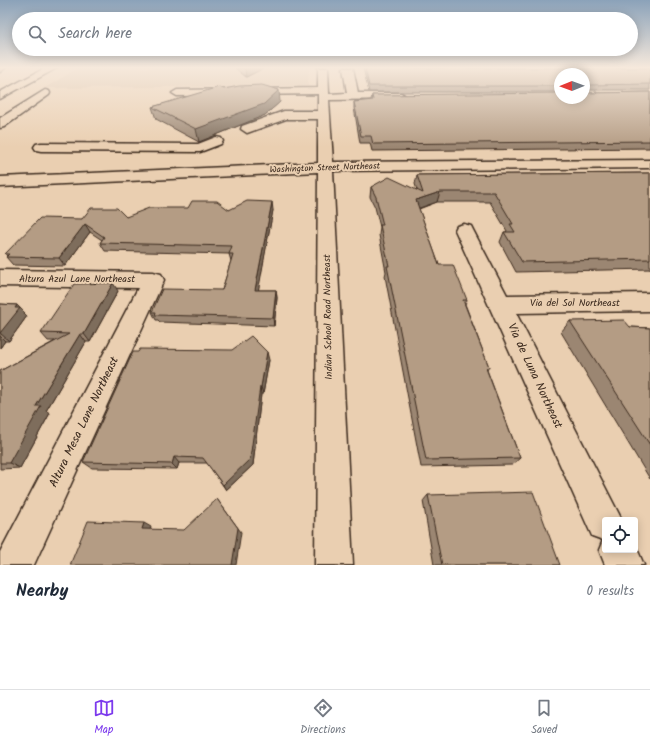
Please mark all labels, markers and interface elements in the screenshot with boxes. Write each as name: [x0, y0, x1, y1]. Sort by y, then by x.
search box: [12, 12, 638, 56]
text: Search here: [58, 22, 132, 46]
icon: search: [26, 23, 48, 45]
north arrow: [554, 68, 590, 104]
street label: Washington Street Northeast: [269, 159, 381, 177]
street label: Indian School Road Northeast: [319, 254, 337, 380]
street label: Altura Azul Lane Northeast: [19, 271, 135, 287]
street label: Via del Sol Northeast: [530, 295, 620, 311]
street label: Via de Luna Northeast: [502, 320, 568, 432]
street label: Altura Mesa Lane Northeast: [44, 353, 124, 491]
map controls: [602, 517, 638, 553]
button: locate: [602, 517, 638, 553]
text: Nearby: [16, 578, 68, 605]
text: 0 results: [587, 581, 634, 602]
tab: Map: [93, 697, 115, 739]
tab: Directions: [300, 697, 346, 739]
tab: Saved: [531, 697, 557, 739]

